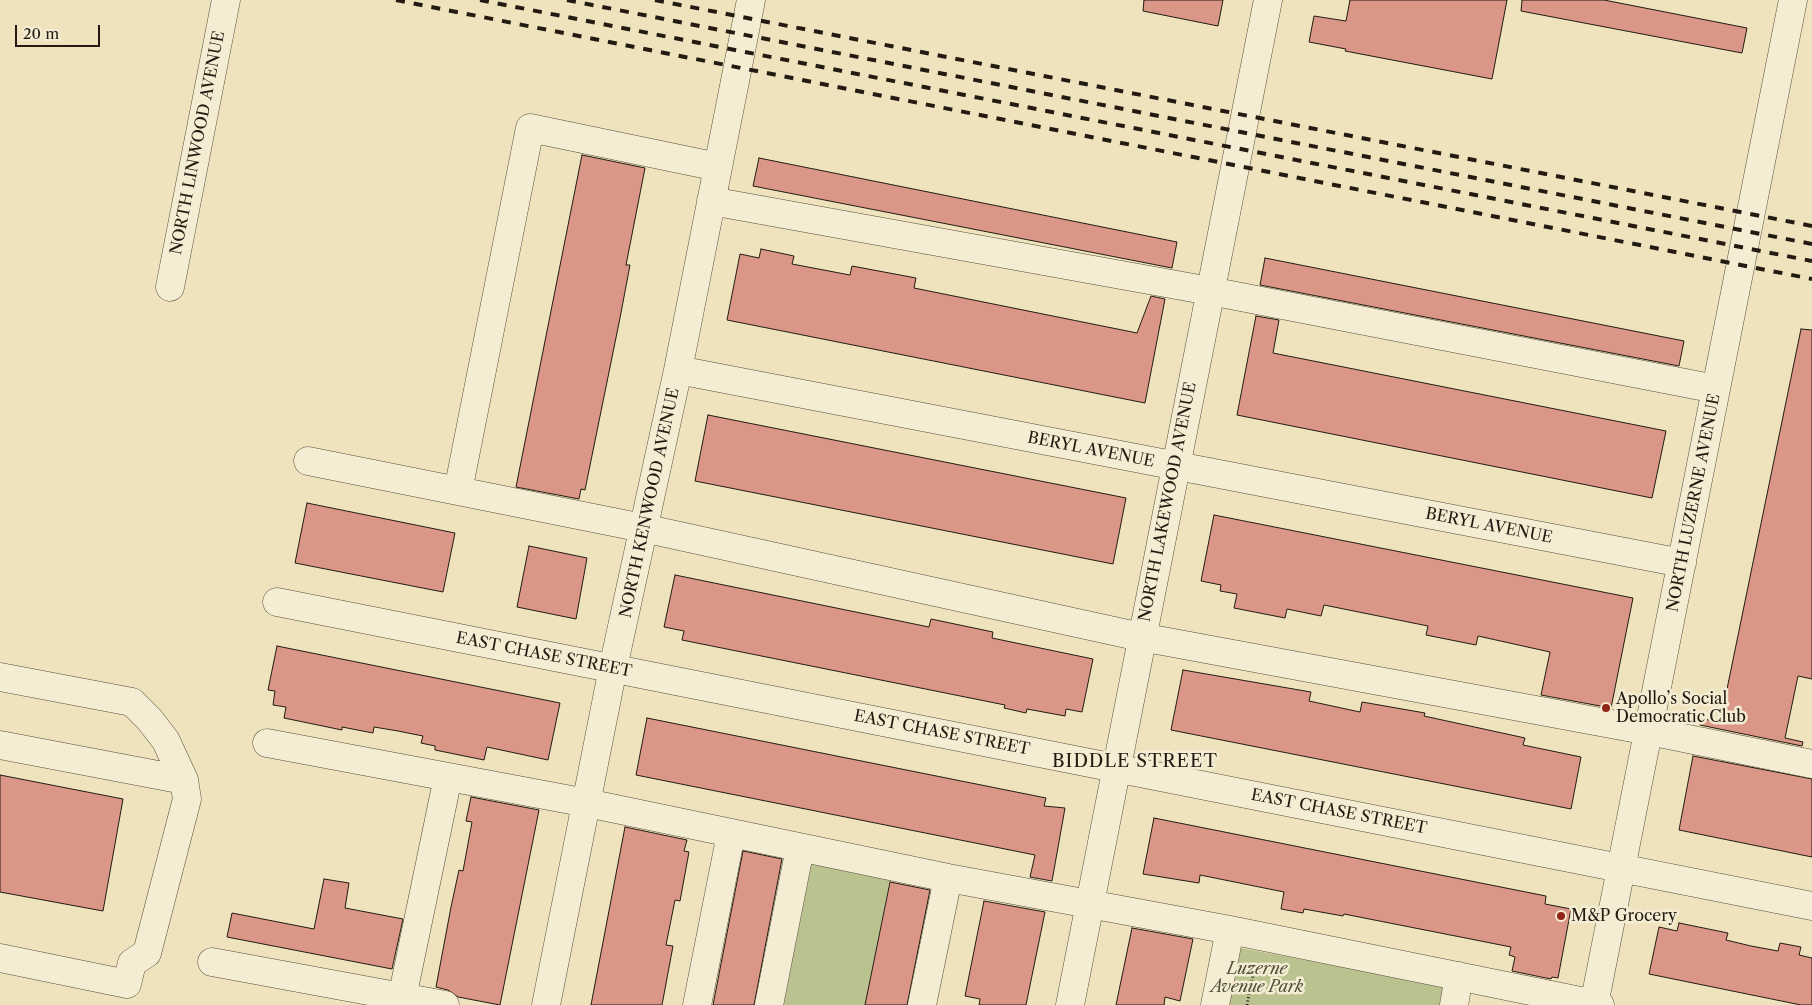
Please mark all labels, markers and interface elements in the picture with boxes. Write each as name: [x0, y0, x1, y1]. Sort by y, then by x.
scale bar: [18, 15, 102, 47]
text: 20 m: [23, 24, 59, 43]
street label: NORTH LINWOOD AVENUE: [167, 29, 229, 257]
street label: NORTH LAKEWOOD AVENUE: [1135, 381, 1201, 623]
street label: NORTH KENWOOD AVENUE: [616, 386, 684, 620]
street label: NORTH LUZERNE AVENUE: [1663, 392, 1725, 614]
street label: BERYL AVENUE: [1026, 428, 1156, 472]
street label: BERYL AVENUE: [1424, 504, 1554, 548]
street label: EAST CHASE STREET: [454, 629, 634, 681]
place label: Apollo’s Social Democratic Club: [1616, 689, 1746, 727]
marker: Apollo’s Social Democratic Club: [1600, 702, 1612, 714]
street label: EAST CHASE STREET: [852, 707, 1032, 759]
district label: BIDDLE STREET: [1050, 751, 1220, 773]
street label: EAST CHASE STREET: [1249, 786, 1429, 838]
place label: M&P Grocery: [1571, 906, 1677, 926]
marker: M&P Grocery: [1555, 910, 1567, 922]
park label: Luzerne Avenue Park: [1211, 959, 1303, 997]

